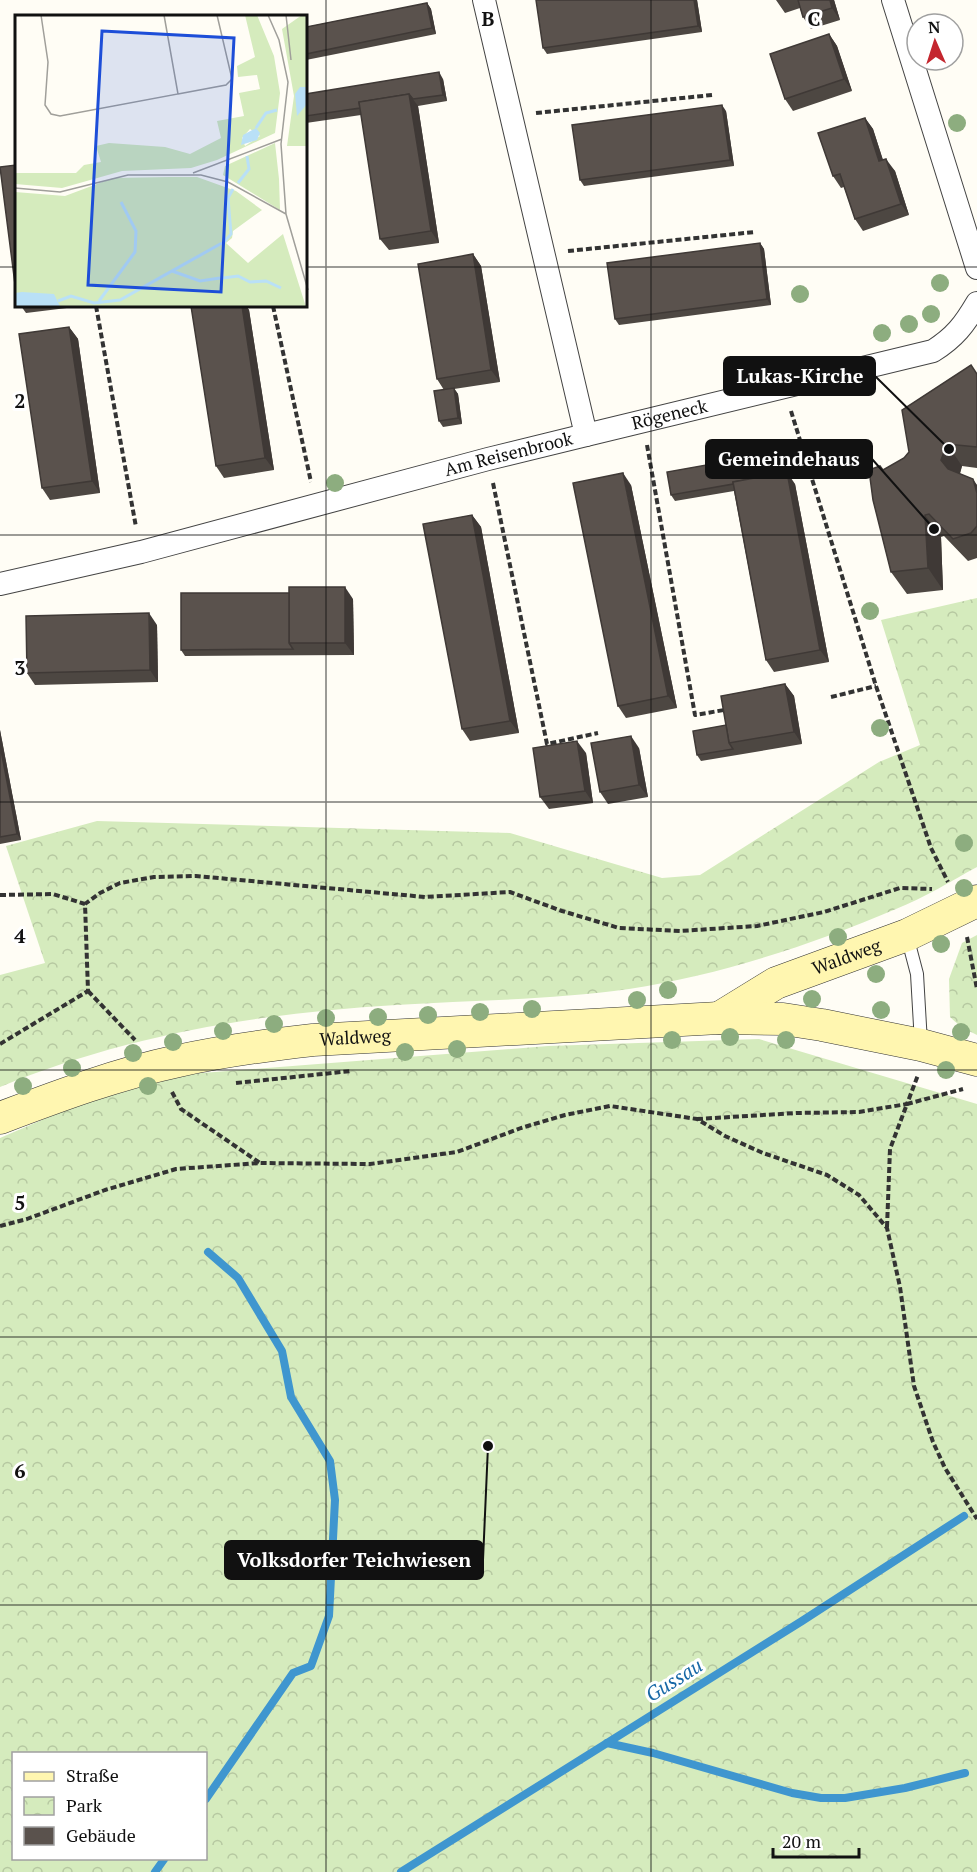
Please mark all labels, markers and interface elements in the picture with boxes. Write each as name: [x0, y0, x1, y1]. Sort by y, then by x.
text: B: [482, 5, 495, 32]
text: C: [807, 5, 821, 32]
north arrow: [905, 12, 965, 72]
inset map: [15, 15, 308, 308]
text: N: [928, 16, 941, 38]
callout: Lukas-Kirche: [724, 357, 875, 395]
text: Lukas-Kirche: [737, 362, 864, 389]
text: 2: [14, 387, 26, 414]
street label: Rögeneck: [629, 393, 710, 435]
street label: Am Reisenbrook: [442, 426, 576, 481]
callout: Gemeindehaus: [706, 440, 872, 478]
text: Gemeindehaus: [718, 445, 860, 472]
text: 3: [14, 654, 26, 681]
text: 4: [14, 922, 26, 949]
street label: Waldweg: [808, 932, 884, 980]
street label: Waldweg: [319, 1023, 392, 1051]
text: 5: [14, 1189, 26, 1216]
text: 6: [14, 1457, 26, 1484]
callout: Volksdorfer Teichwiesen: [225, 1541, 483, 1579]
text: Volksdorfer Teichwiesen: [237, 1546, 471, 1573]
water label: Gussau: [640, 1652, 707, 1708]
legend: [12, 1752, 207, 1860]
text: Straße: [66, 1763, 119, 1787]
text: Park: [66, 1793, 103, 1817]
scale bar: [773, 1821, 858, 1859]
text: Gebäude: [66, 1823, 136, 1847]
text: 20 m: [782, 1829, 822, 1853]

